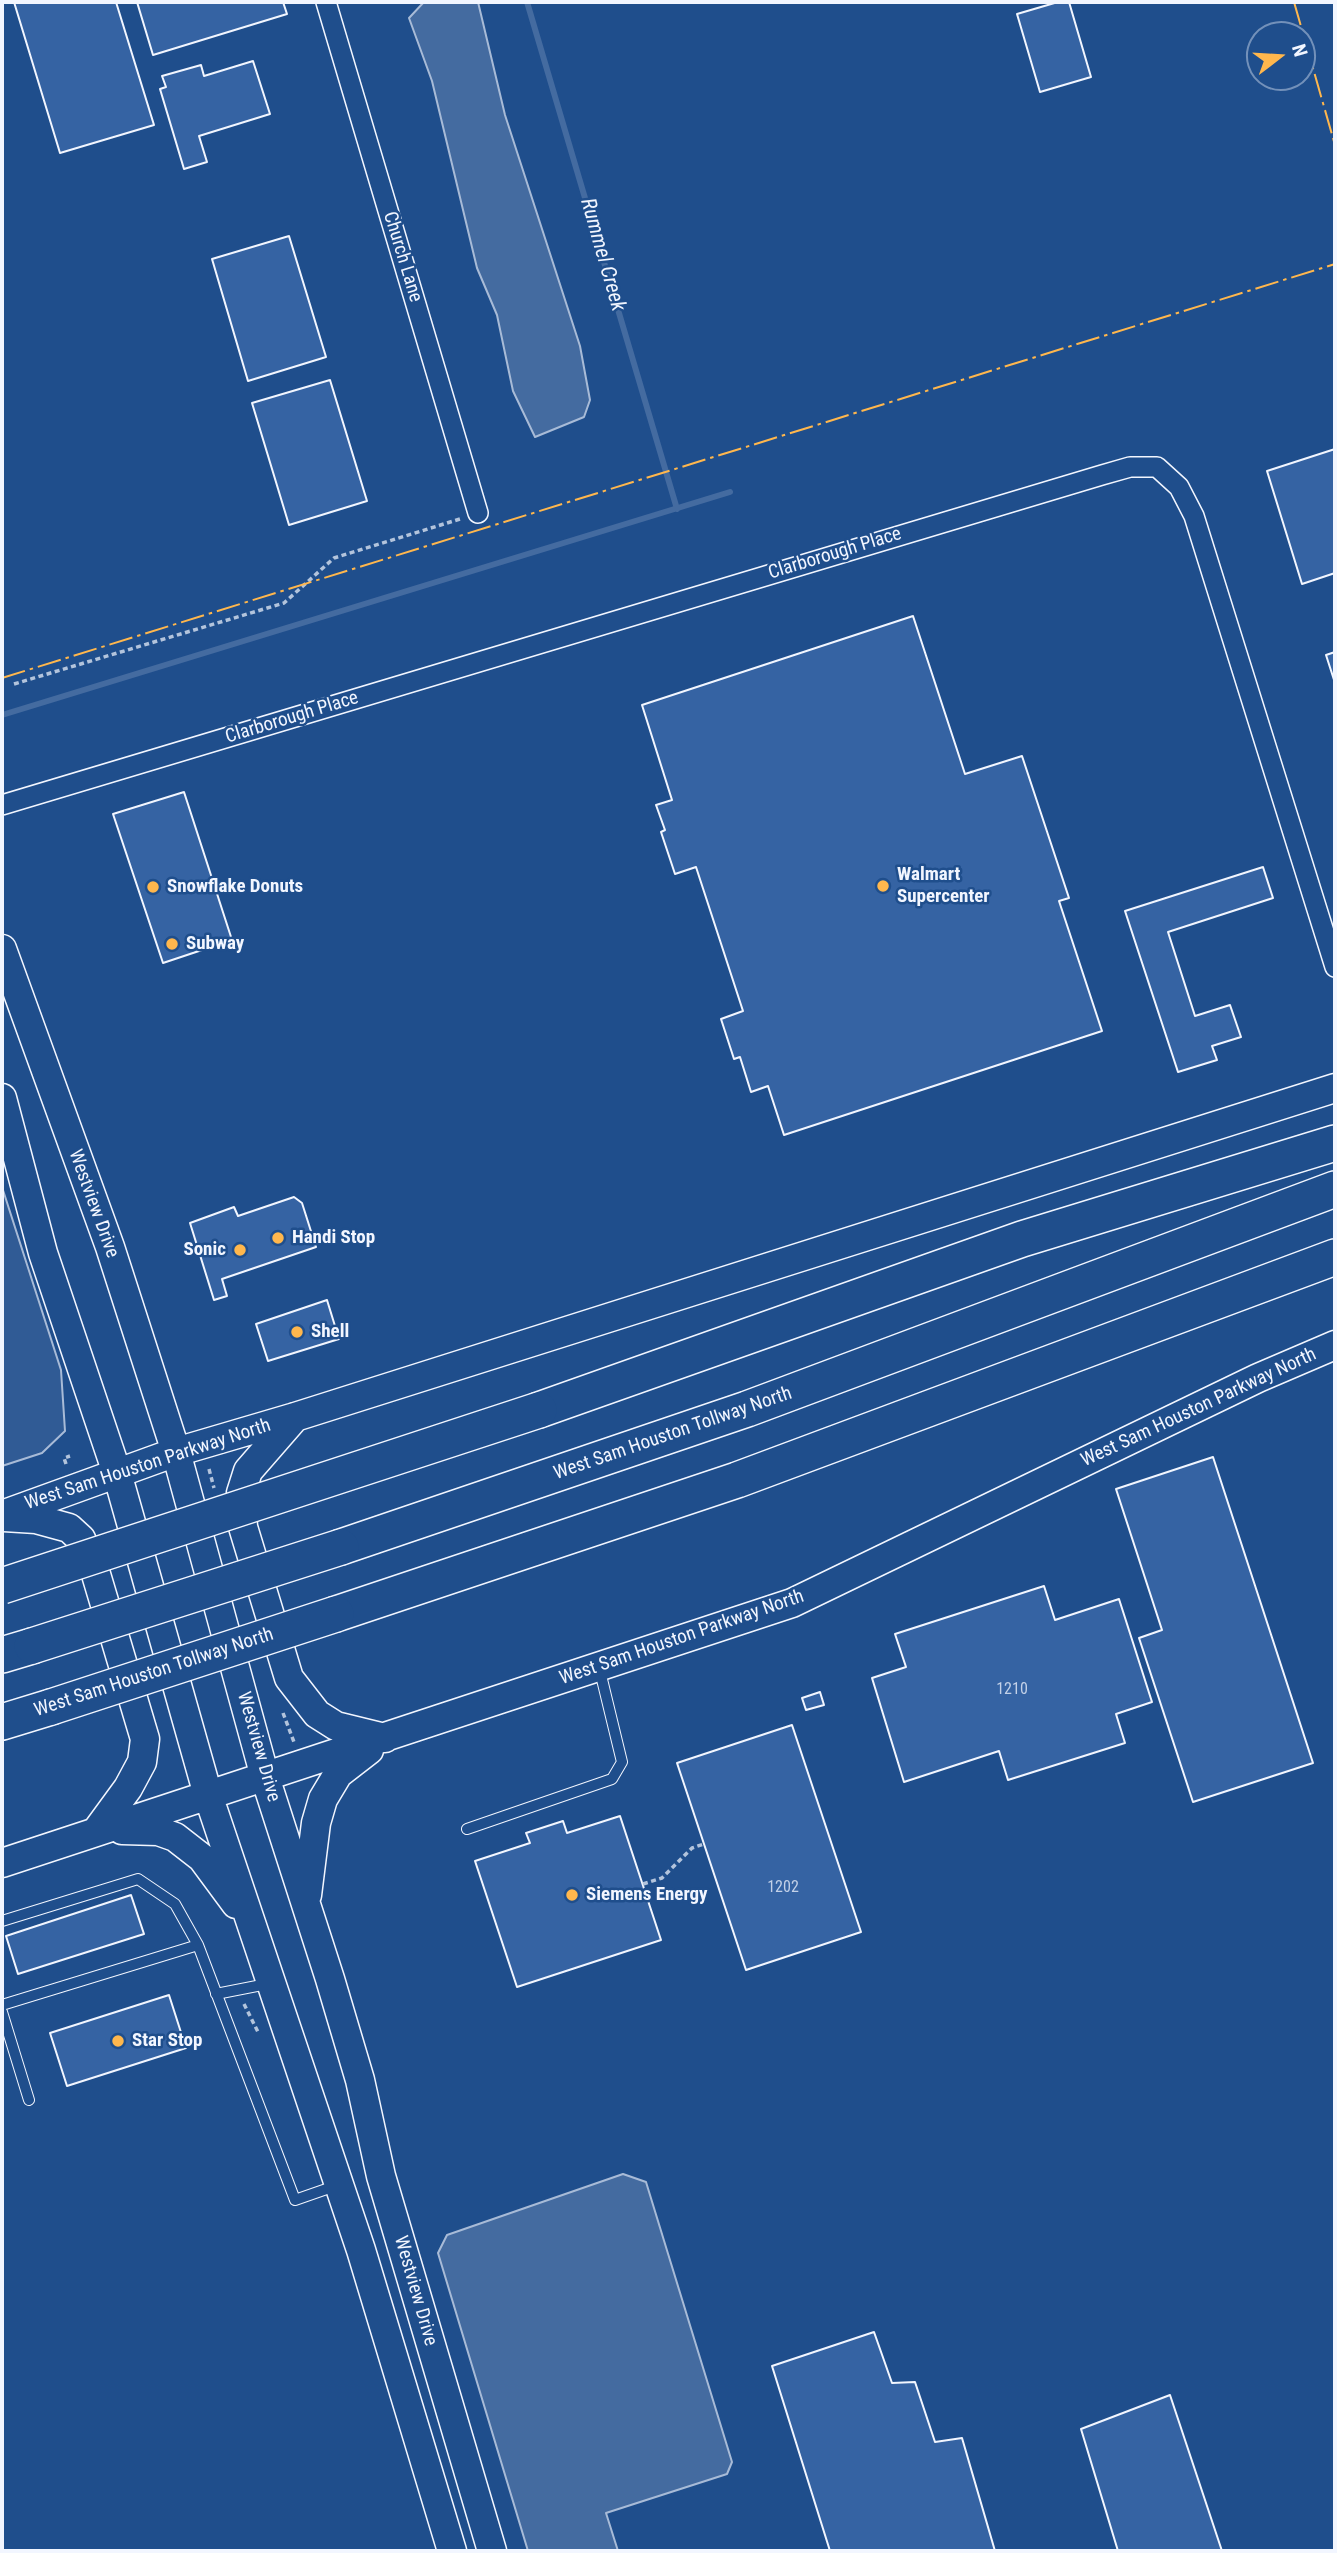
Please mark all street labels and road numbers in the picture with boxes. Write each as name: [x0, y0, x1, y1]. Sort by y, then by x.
street label: Church Lane: [377, 209, 427, 305]
street label: Clarborough Place: [766, 523, 904, 585]
street label: Clarborough Place: [223, 687, 361, 749]
street label: Westview Drive: [63, 1147, 123, 1261]
street label: West Sam Houston Parkway North: [1078, 1343, 1320, 1473]
street label: West Sam Houston Tollway North: [551, 1382, 795, 1486]
street label: West Sam Houston Parkway North: [22, 1414, 274, 1516]
street label: West Sam Houston Parkway North: [557, 1585, 807, 1691]
street label: West Sam Houston Tollway North: [31, 1623, 277, 1723]
street label: Westview Drive: [231, 1689, 285, 1805]
street label: Westview Drive: [388, 2233, 442, 2349]

